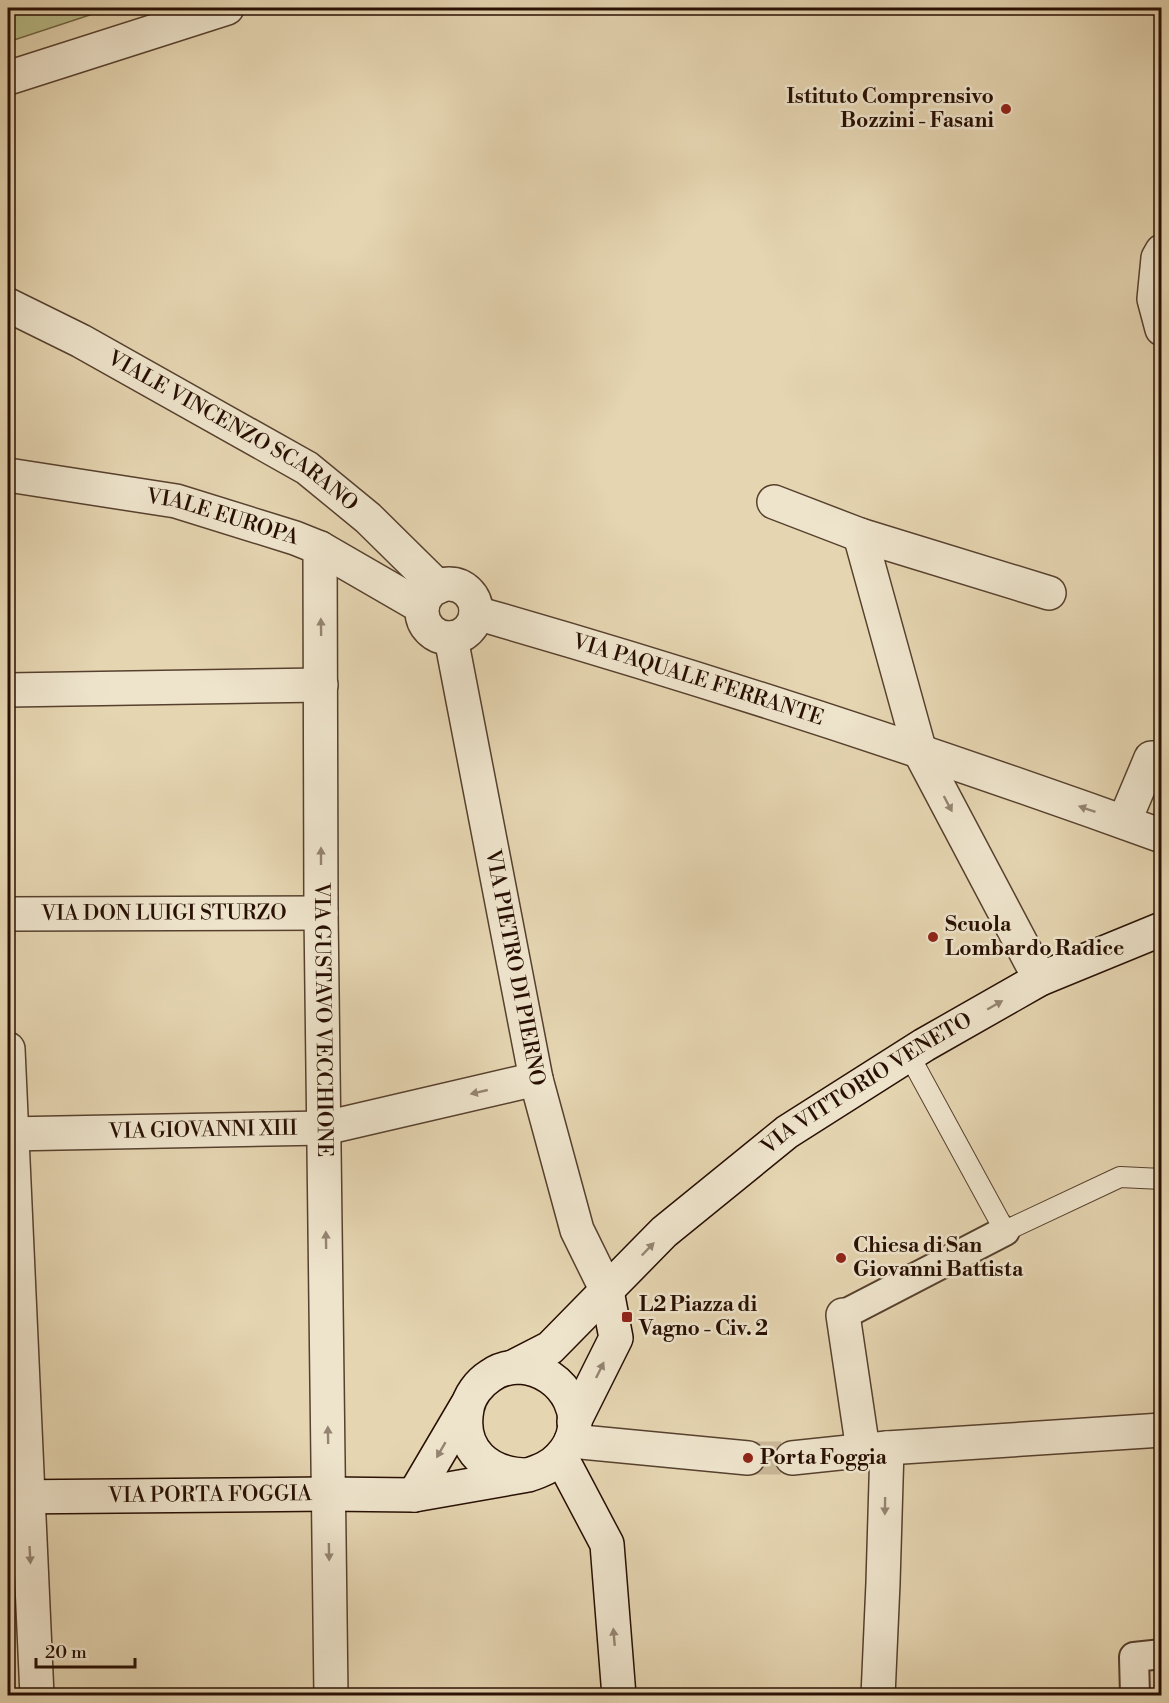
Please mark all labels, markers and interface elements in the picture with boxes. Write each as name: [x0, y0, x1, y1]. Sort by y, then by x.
place label: Istituto Comprensivo Bozzini - Fasani: [787, 84, 994, 134]
marker: Istituto Comprensivo Bozzini - Fasani: [999, 102, 1013, 116]
street label: VIALE VINCENZO SCARANO: [102, 345, 363, 517]
street label: VIALE EUROPA: [144, 483, 302, 551]
one-way arrow: [316, 617, 326, 636]
street label: VIA PAQUALE FERRANTE: [569, 629, 827, 732]
one-way arrow: [943, 795, 952, 812]
one-way arrow: [1077, 804, 1095, 814]
one-way arrow: [316, 847, 326, 866]
street label: VIA PIETRO DI PIERNO: [479, 847, 550, 1088]
street label: VIA GUSTAVO VECCHIONE: [308, 882, 337, 1157]
street label: VIA DON LUIGI STURZO: [40, 900, 287, 927]
place label: Scuola Lombardo Radice: [945, 912, 1124, 962]
marker: Scuola Lombardo Radice: [926, 930, 940, 944]
one-way arrow: [987, 1000, 1004, 1010]
street label: VIA VITTORIO VENETO: [755, 1007, 977, 1161]
one-way arrow: [469, 1088, 488, 1097]
street label: VIA GIOVANNI XIII: [107, 1116, 298, 1145]
one-way arrow: [321, 1231, 331, 1250]
place label: Chiesa di San Giovanni Battista: [853, 1233, 1024, 1283]
one-way arrow: [641, 1241, 655, 1256]
marker: Chiesa di San Giovanni Battista: [834, 1251, 848, 1265]
place label: L2 Piazza di Vagno - Civ. 2: [638, 1292, 768, 1342]
marker: L2 Piazza di Vagno - Civ. 2: [620, 1310, 634, 1324]
one-way arrow: [595, 1361, 605, 1379]
one-way arrow: [323, 1426, 333, 1445]
one-way arrow: [436, 1442, 446, 1459]
place label: Porta Foggia: [760, 1445, 888, 1471]
marker: Porta Foggia: [741, 1451, 755, 1465]
street label: VIA PORTA FOGGIA: [107, 1481, 312, 1509]
one-way arrow: [880, 1497, 890, 1516]
one-way arrow: [324, 1543, 334, 1562]
one-way arrow: [25, 1545, 34, 1564]
one-way arrow: [609, 1628, 619, 1647]
scale bar: [36, 1631, 135, 1669]
text: 20 m: [45, 1641, 87, 1664]

